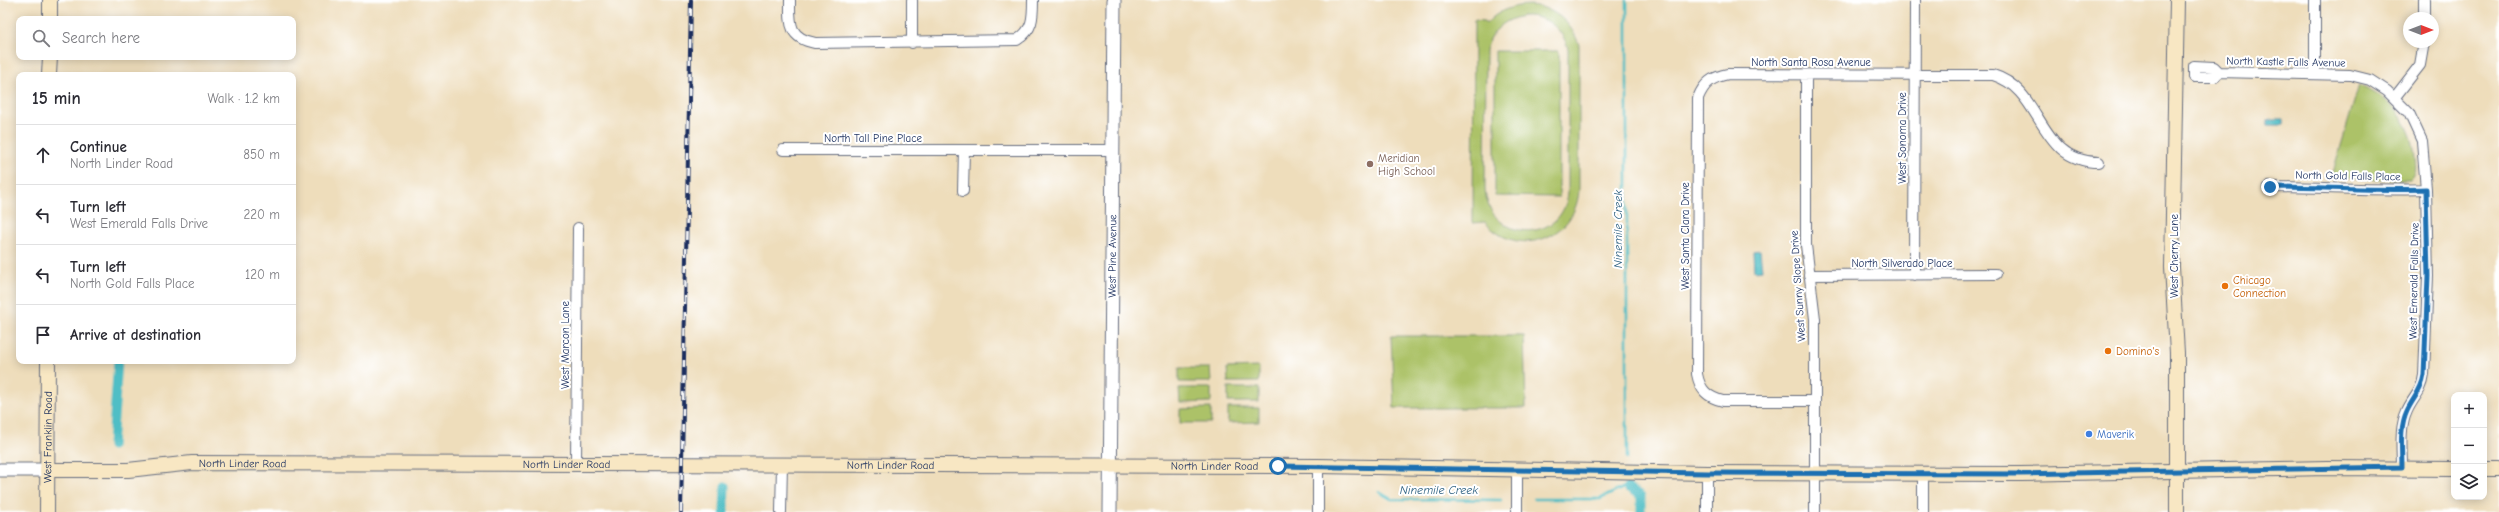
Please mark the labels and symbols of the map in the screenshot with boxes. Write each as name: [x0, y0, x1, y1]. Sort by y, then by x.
north arrow: [2403, 12, 2439, 48]
street label: North Kastle Falls Avenue: [2226, 54, 2346, 70]
street label: North Santa Rosa Avenue: [1751, 56, 1871, 69]
street label: West Sonoma Drive: [1896, 92, 1909, 184]
street label: North Tall Pine Place: [824, 132, 922, 145]
place label: Meridian High School: [1378, 152, 1435, 178]
marker: Meridian High School: [1365, 159, 1375, 169]
street label: North Gold Falls Place: [2295, 169, 2401, 183]
route end: [2261, 178, 2279, 196]
street label: West Santa Clara Drive: [1679, 182, 1692, 290]
water label: Ninemile Creek: [1611, 190, 1625, 268]
street label: West Pine Avenue: [1105, 214, 1119, 298]
street label: West Cherry Lane: [2168, 214, 2181, 298]
street label: West Emerald Falls Drive: [2406, 222, 2422, 340]
street label: West Sunny Slope Drive: [1788, 230, 1808, 342]
street label: North Silverado Place: [1851, 257, 1953, 270]
place label: Chicago Connection: [2233, 274, 2286, 300]
marker: Chicago Connection: [2220, 281, 2230, 291]
street label: West Marcon Lane: [559, 300, 572, 389]
place label: Domino's: [2116, 345, 2159, 358]
marker: Domino's: [2103, 346, 2113, 356]
street label: West Franklin Road: [41, 391, 54, 483]
place label: Maverik: [2097, 428, 2135, 441]
marker: Maverik: [2084, 429, 2094, 439]
street label: North Linder Road: [199, 457, 287, 470]
street label: North Linder Road: [523, 457, 611, 471]
route start: [1269, 457, 1287, 475]
street label: North Linder Road: [847, 458, 935, 471]
street label: North Linder Road: [1171, 459, 1259, 472]
water label: Ninemile Creek: [1400, 483, 1478, 497]

